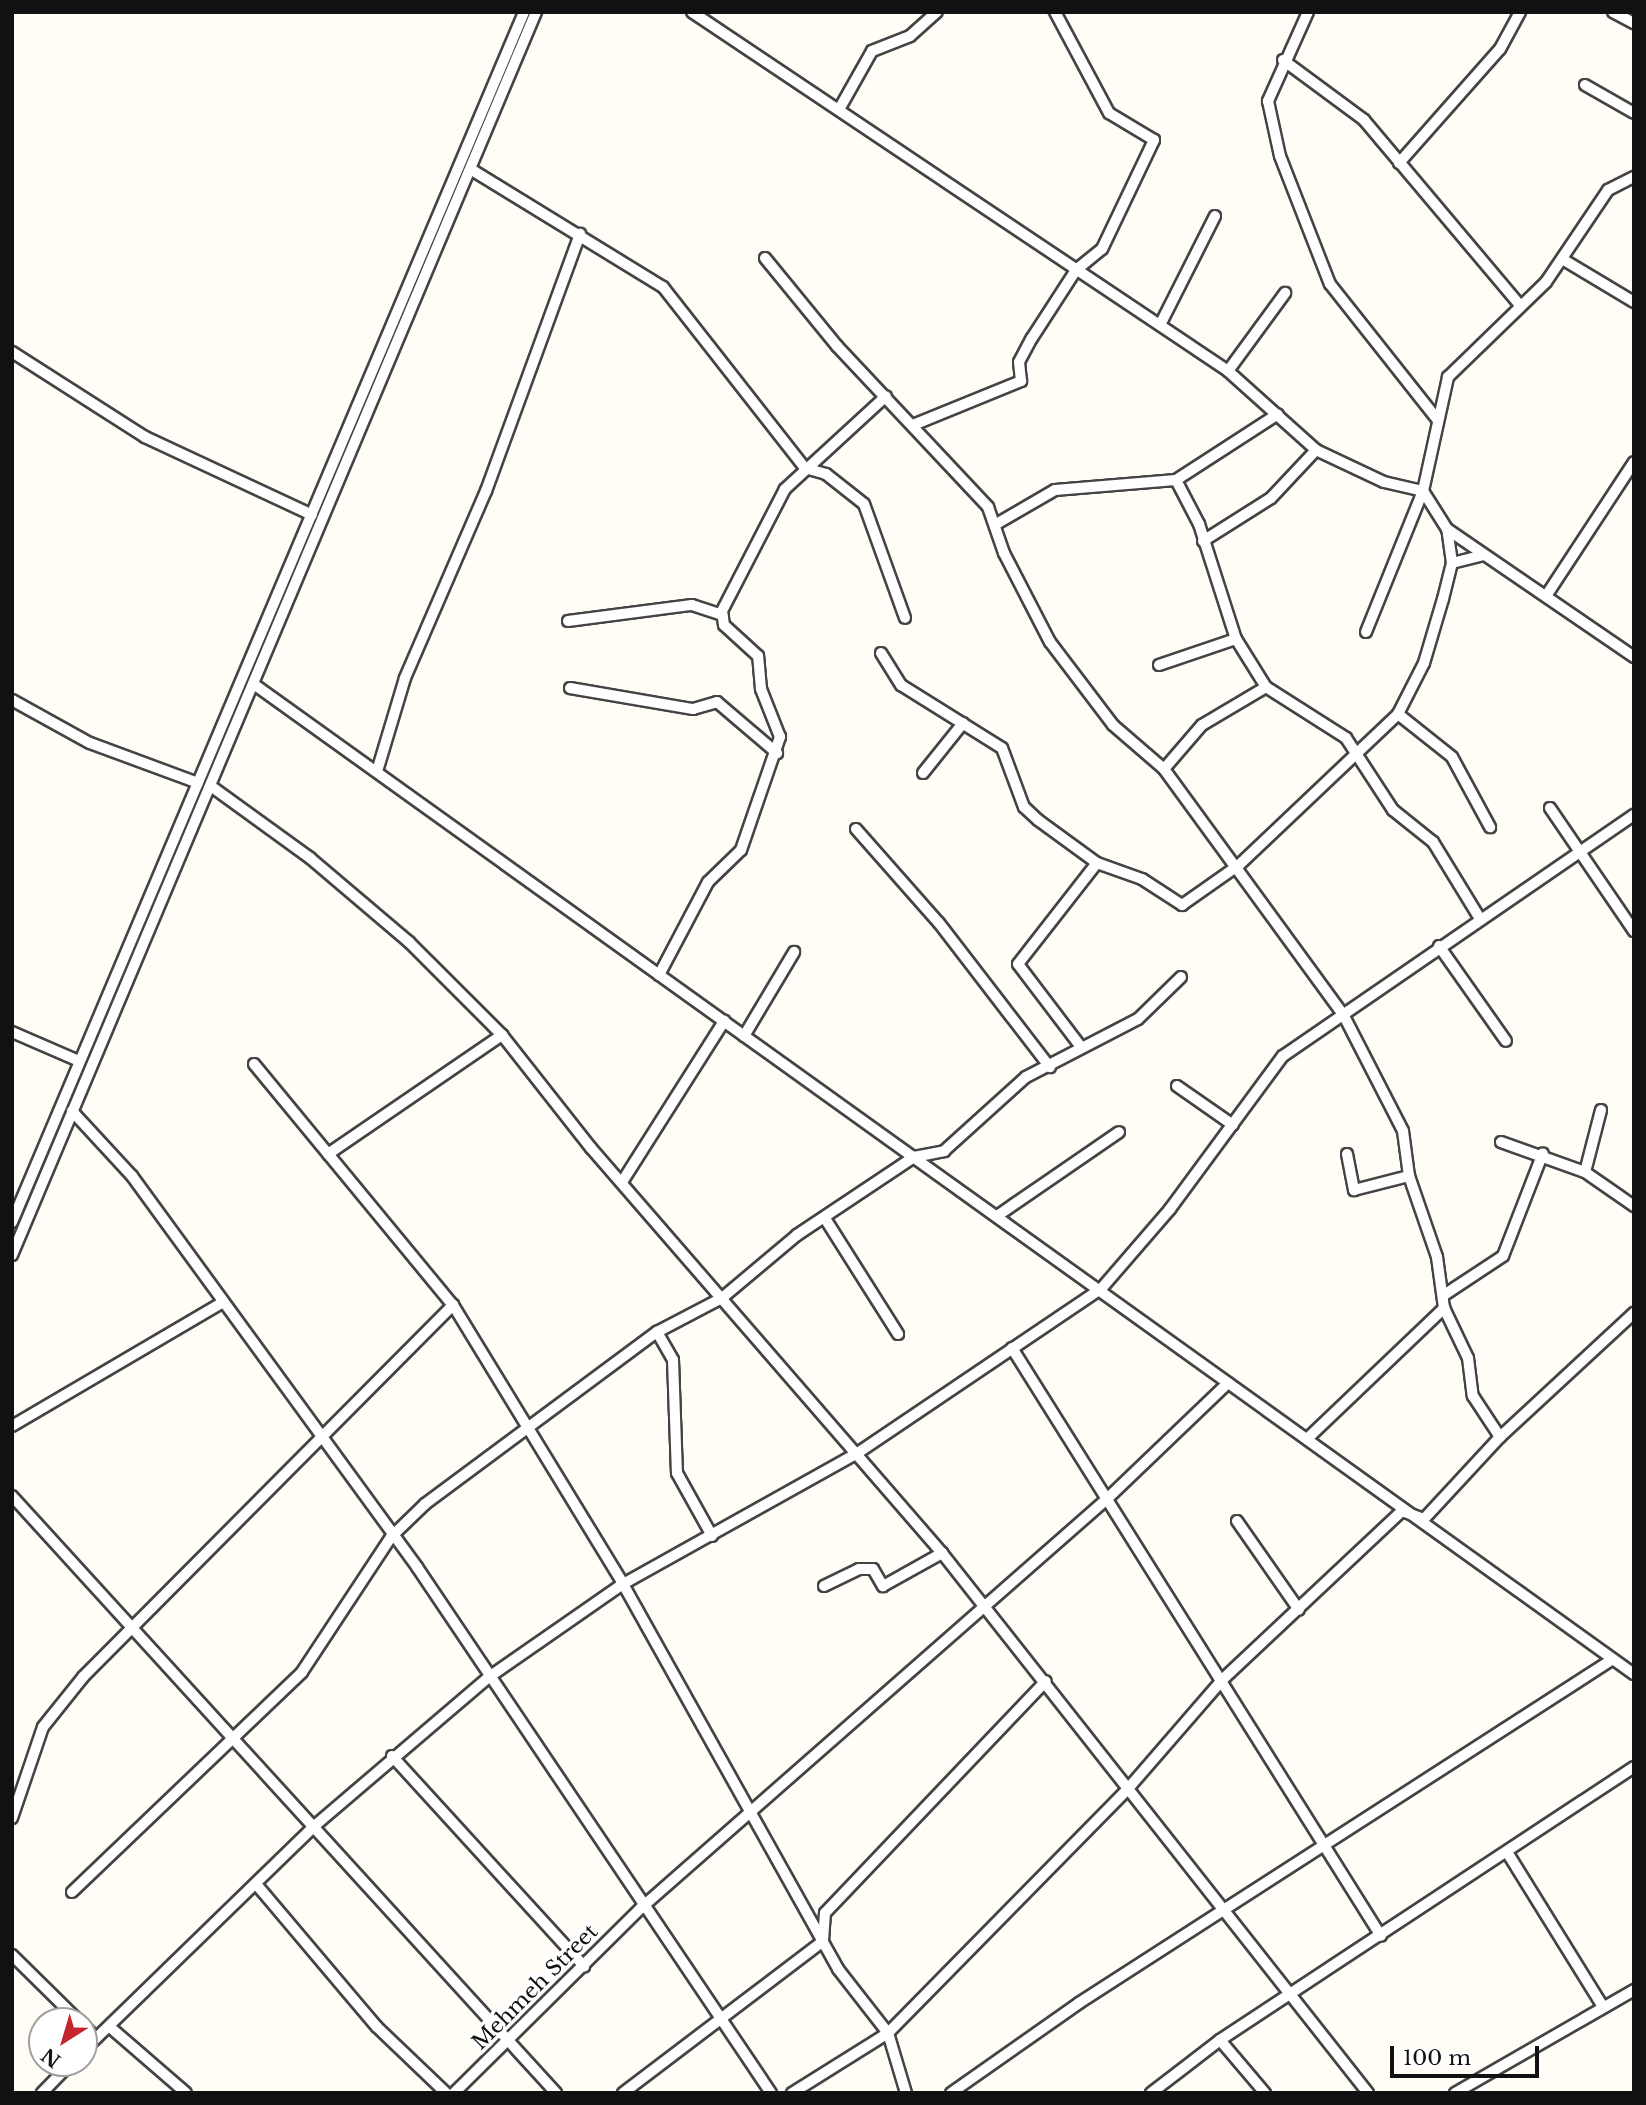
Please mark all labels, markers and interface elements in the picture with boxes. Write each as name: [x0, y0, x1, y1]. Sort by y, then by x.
street label: Mehmeh Street: [467, 1919, 603, 2055]
north arrow: [28, 2007, 98, 2077]
scale bar: [1394, 2032, 1543, 2076]
text: N: [37, 2043, 65, 2072]
text: 100 m: [1403, 2045, 1471, 2071]

